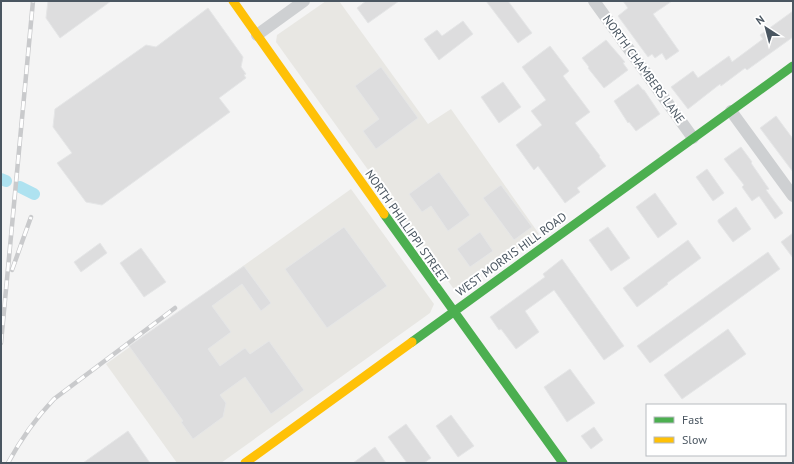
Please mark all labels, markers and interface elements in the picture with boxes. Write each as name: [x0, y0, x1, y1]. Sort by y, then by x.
north arrow: [746, 8, 786, 48]
street label: NORTH CHAMBERS LANE: [600, 12, 688, 126]
text: N: [753, 12, 767, 28]
street label: NORTH PHILLIPPI STREET: [362, 167, 452, 286]
street label: WEST MORRIS HILL ROAD: [453, 209, 569, 299]
legend: [646, 404, 786, 456]
text: Fast: [682, 412, 703, 427]
text: Slow: [682, 432, 707, 447]

